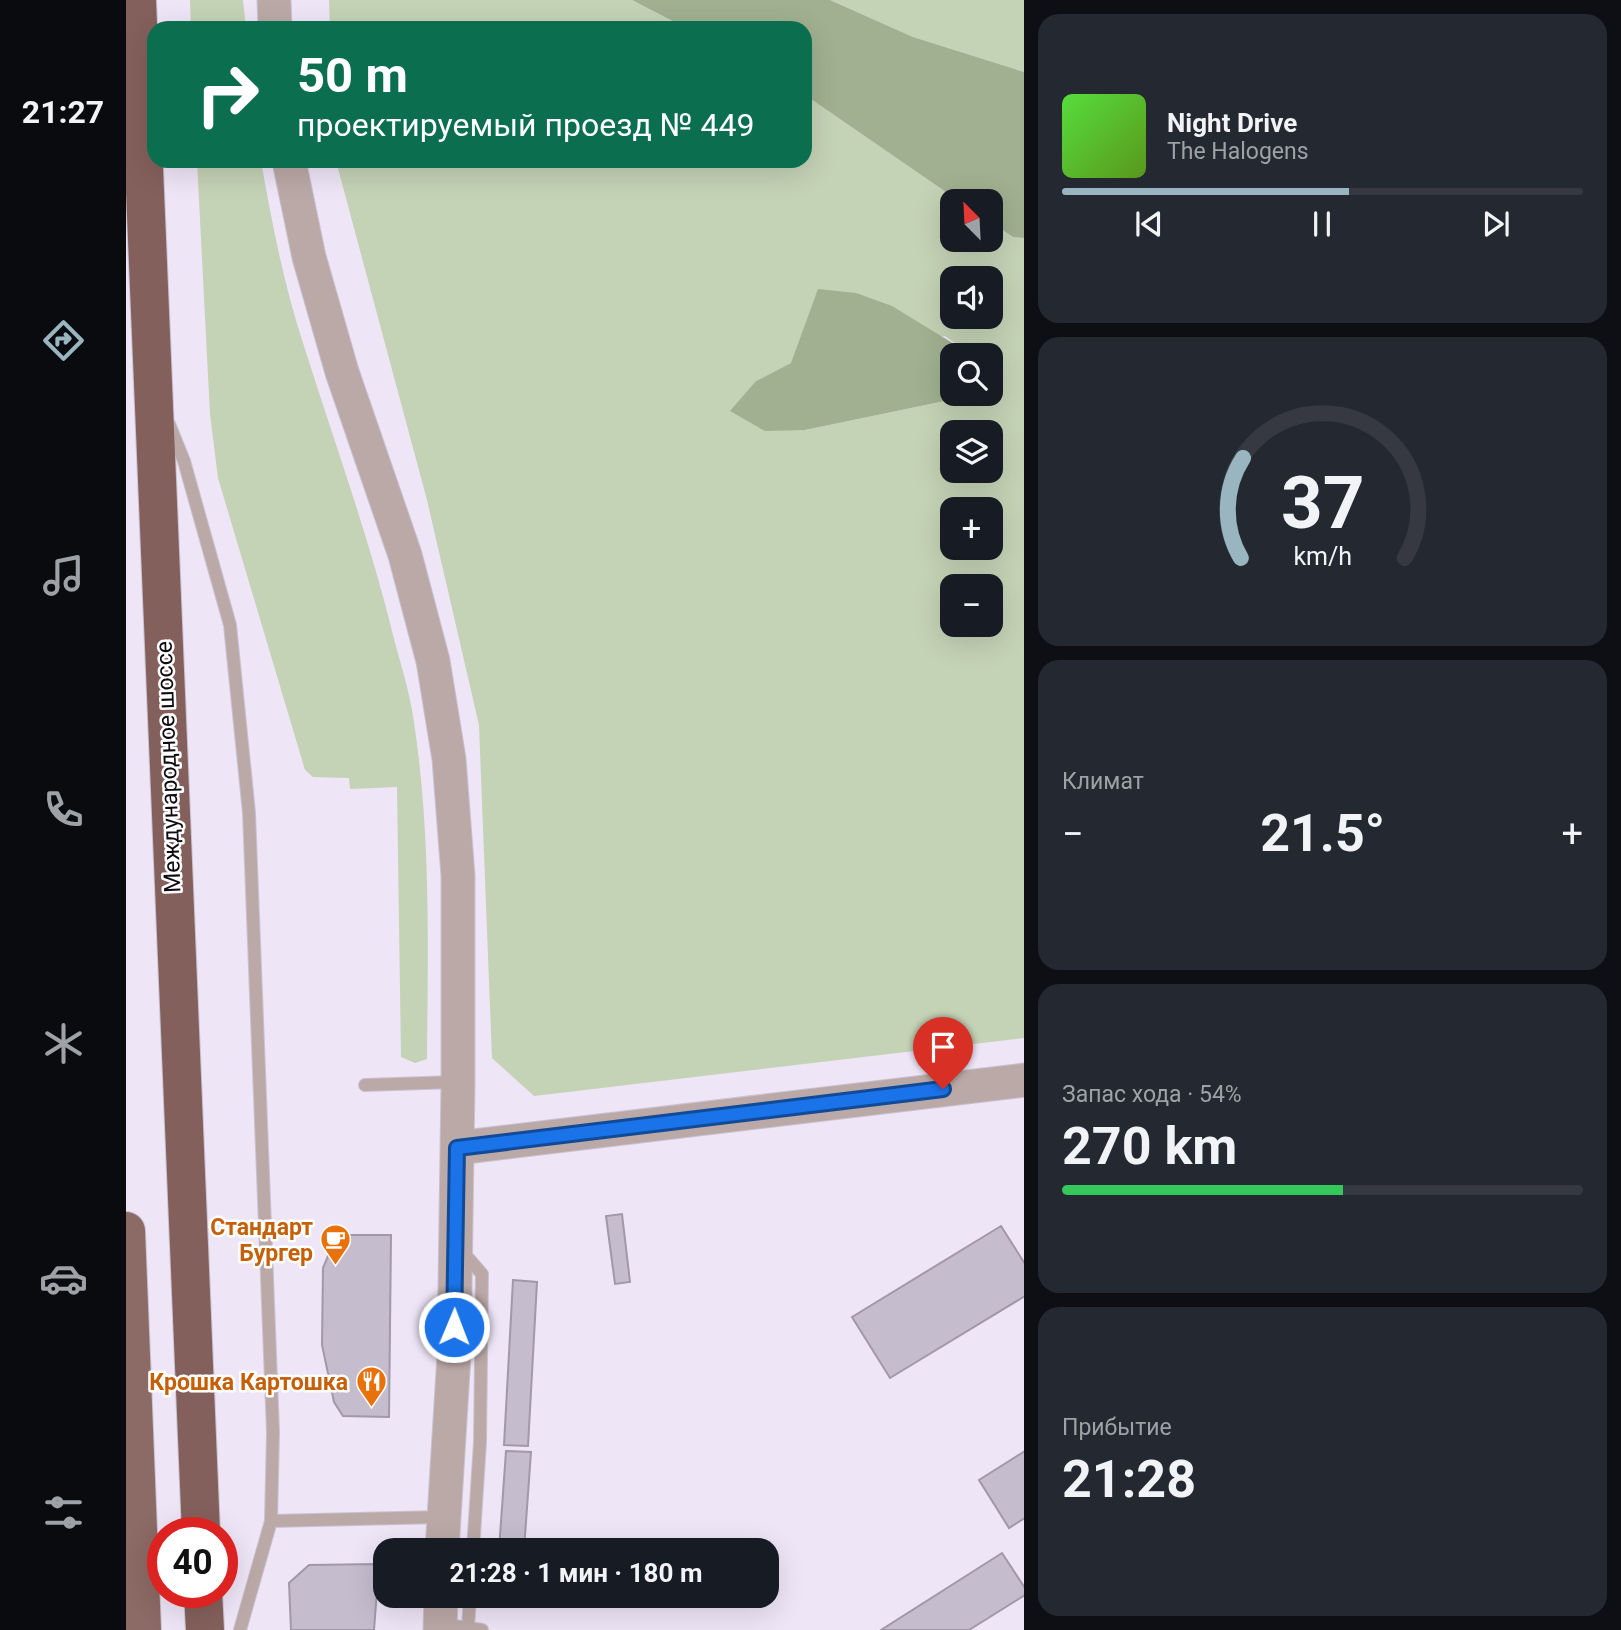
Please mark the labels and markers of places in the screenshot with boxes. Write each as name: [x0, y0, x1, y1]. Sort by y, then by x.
pin: [913, 1017, 973, 1089]
place label: Стандарт Бургер: [210, 1214, 313, 1267]
cafe icon: Стандарт Бургер: [319, 1223, 353, 1267]
restaurant icon: Крошка Картошка: [354, 1365, 388, 1409]
place label: Крошка Картошка: [149, 1369, 348, 1396]

